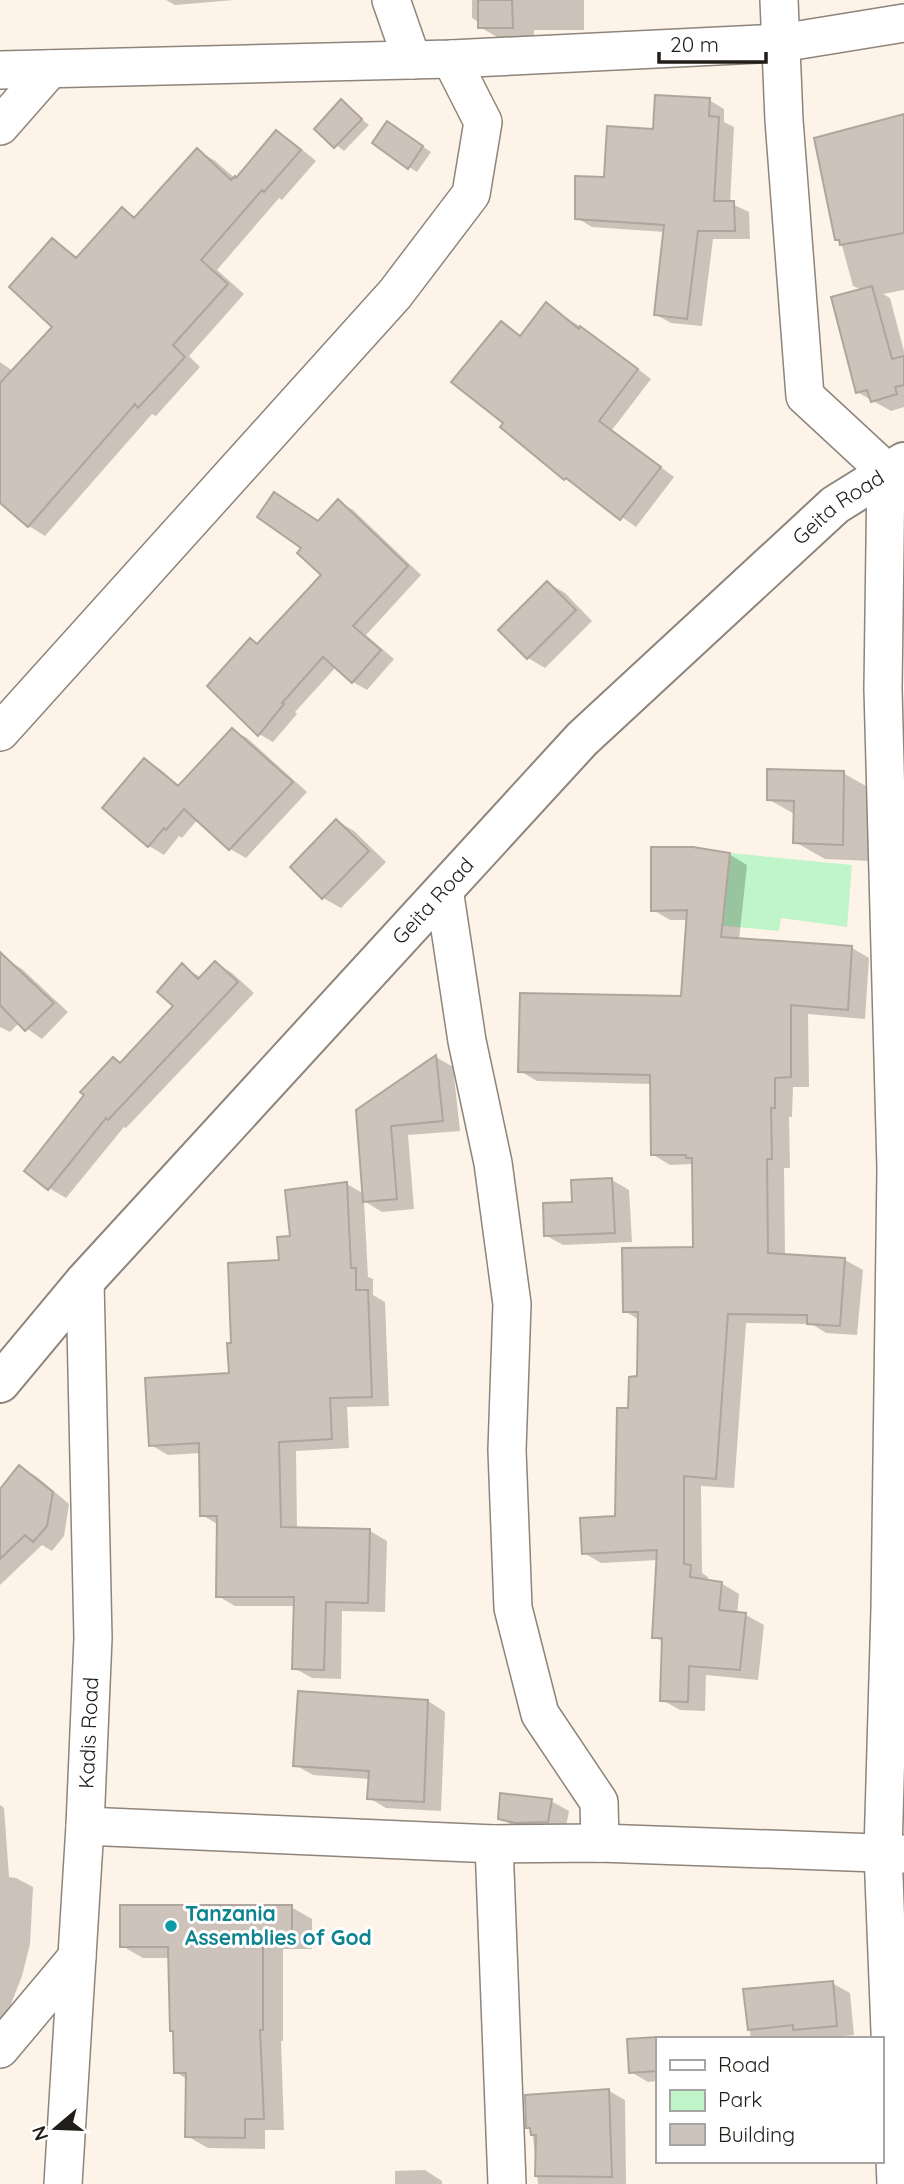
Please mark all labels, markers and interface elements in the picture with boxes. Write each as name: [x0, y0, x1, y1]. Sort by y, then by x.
scale bar: [659, 21, 766, 65]
text: 20 m: [670, 31, 719, 57]
street label: Geita Road: [786, 464, 889, 550]
street label: Geita Road: [386, 852, 479, 949]
street label: Kadis Road: [73, 1676, 103, 1789]
place label: Tanzania Assemblies of God: [185, 1900, 372, 1950]
marker: Tanzania Assemblies of God: [163, 1918, 179, 1934]
legend: [656, 2037, 883, 2163]
text: Road: [718, 2051, 770, 2077]
text: Park: [718, 2086, 762, 2112]
north arrow: [21, 2093, 91, 2163]
text: Building: [718, 2121, 795, 2147]
text: N: [26, 2123, 54, 2144]

